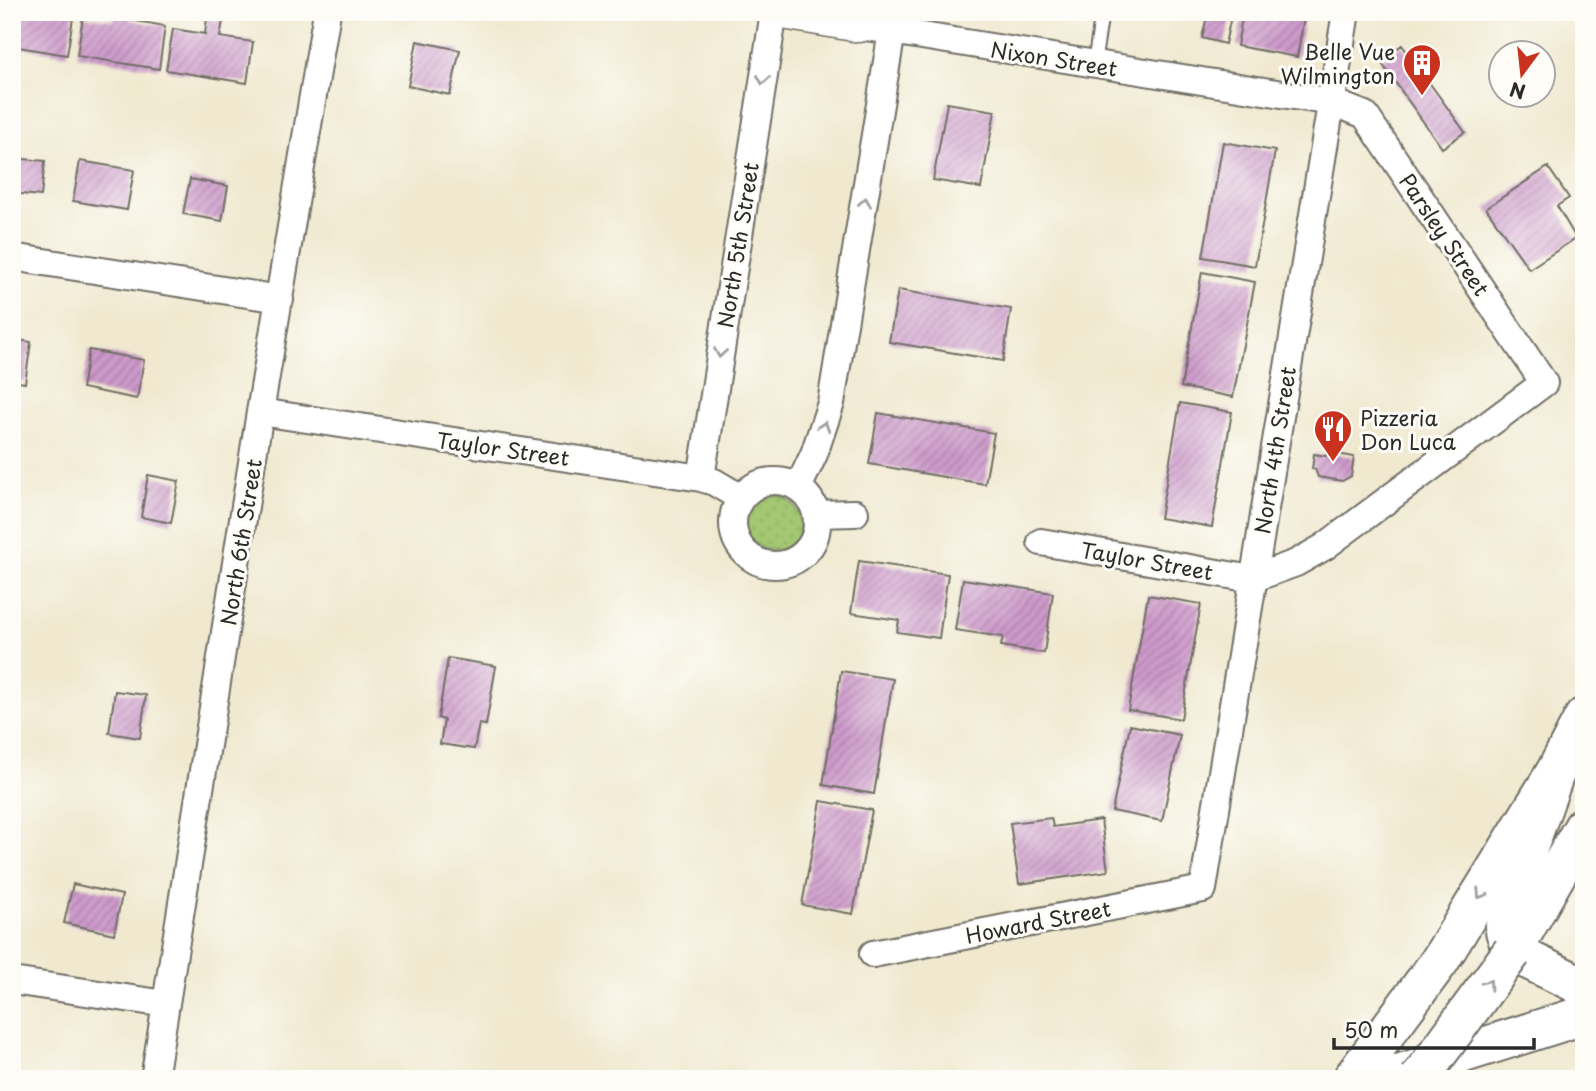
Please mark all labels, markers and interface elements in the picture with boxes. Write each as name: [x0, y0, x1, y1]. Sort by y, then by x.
street label: Nixon Street: [988, 32, 1120, 84]
place label: Belle Vue Wilmington: [1281, 35, 1395, 91]
north arrow: [1488, 38, 1558, 108]
building icon: Belle Vue Wilmington: [1401, 42, 1443, 97]
one-way arrow: [756, 74, 771, 86]
text: N: [1506, 76, 1528, 107]
street label: North 5th Street: [708, 160, 766, 330]
street label: Parsley Street: [1392, 166, 1498, 302]
one-way arrow: [857, 196, 872, 208]
one-way arrow: [713, 347, 728, 359]
street label: North 4th Street: [1245, 364, 1303, 536]
place label: Pizzeria Don Luca: [1360, 401, 1456, 457]
restaurant icon: Pizzeria Don Luca: [1312, 408, 1354, 463]
one-way arrow: [816, 420, 831, 432]
street label: Taylor Street: [435, 423, 571, 473]
street label: North 6th Street: [211, 456, 269, 628]
street label: Taylor Street: [1078, 533, 1216, 587]
one-way arrow: [1476, 886, 1489, 899]
street label: Howard Street: [963, 891, 1113, 951]
one-way arrow: [1480, 979, 1492, 992]
scale bar: [1334, 1007, 1533, 1051]
text: 50 m: [1344, 1013, 1398, 1045]

